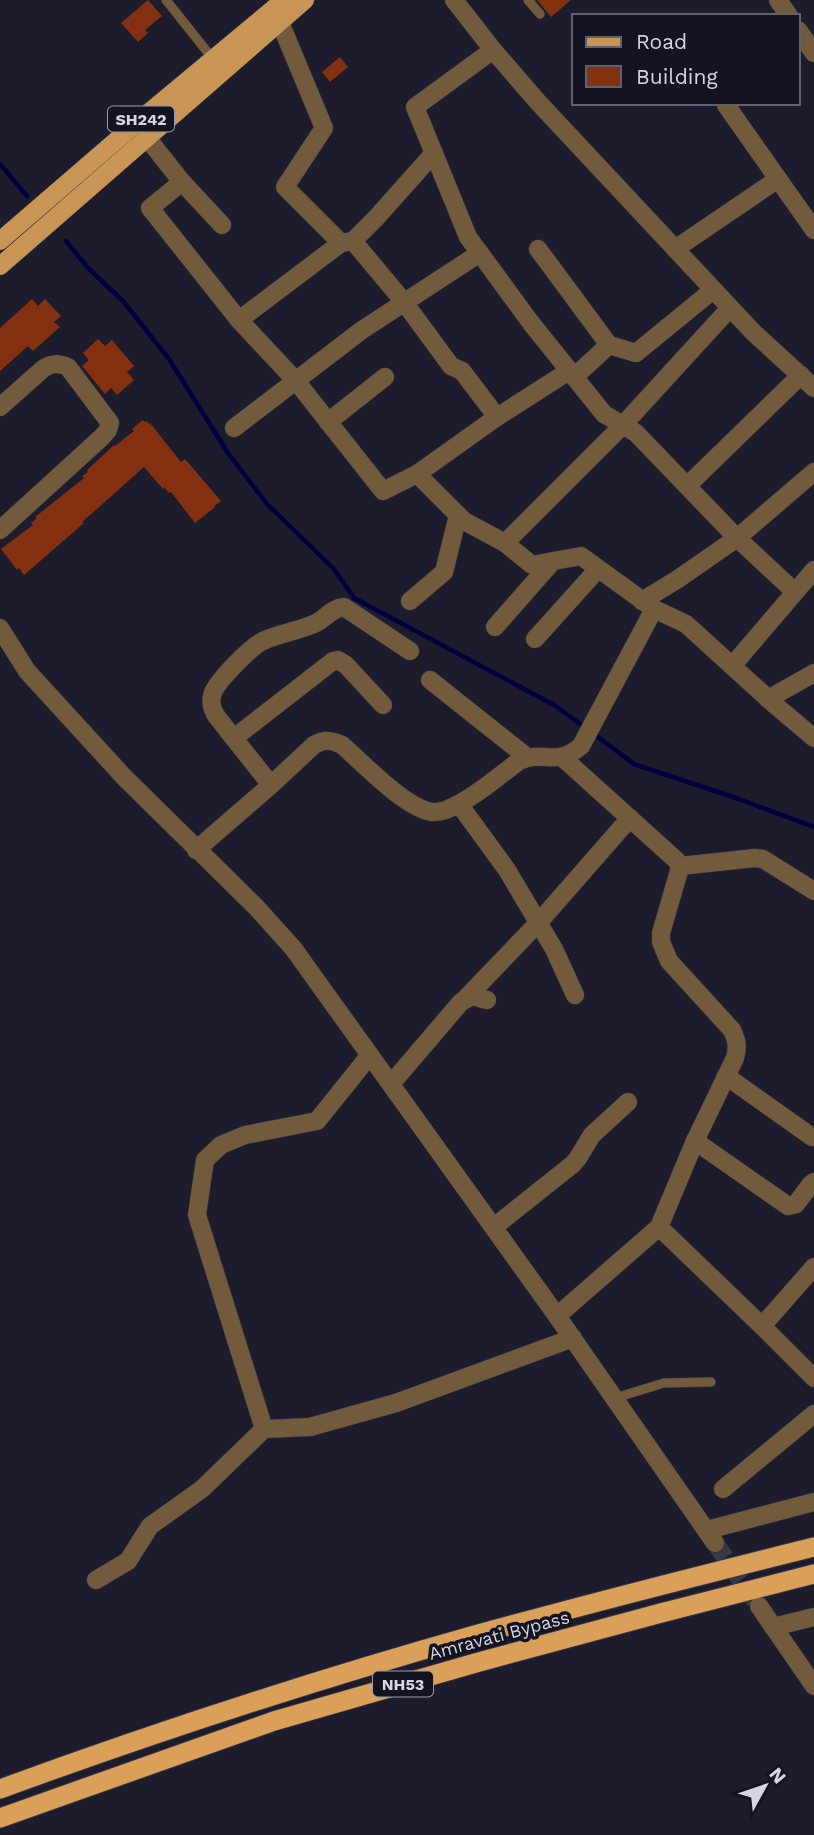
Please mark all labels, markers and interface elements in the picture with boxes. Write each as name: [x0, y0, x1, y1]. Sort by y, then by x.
legend: [572, 14, 800, 105]
text: Road: [636, 29, 687, 54]
text: Building: [636, 64, 718, 89]
road number: SH242: [108, 106, 174, 132]
street label: Amravati Bypass: [426, 1606, 572, 1664]
road number: NH53: [373, 1672, 433, 1696]
north arrow: [730, 1751, 800, 1821]
text: N: [764, 1763, 791, 1788]

